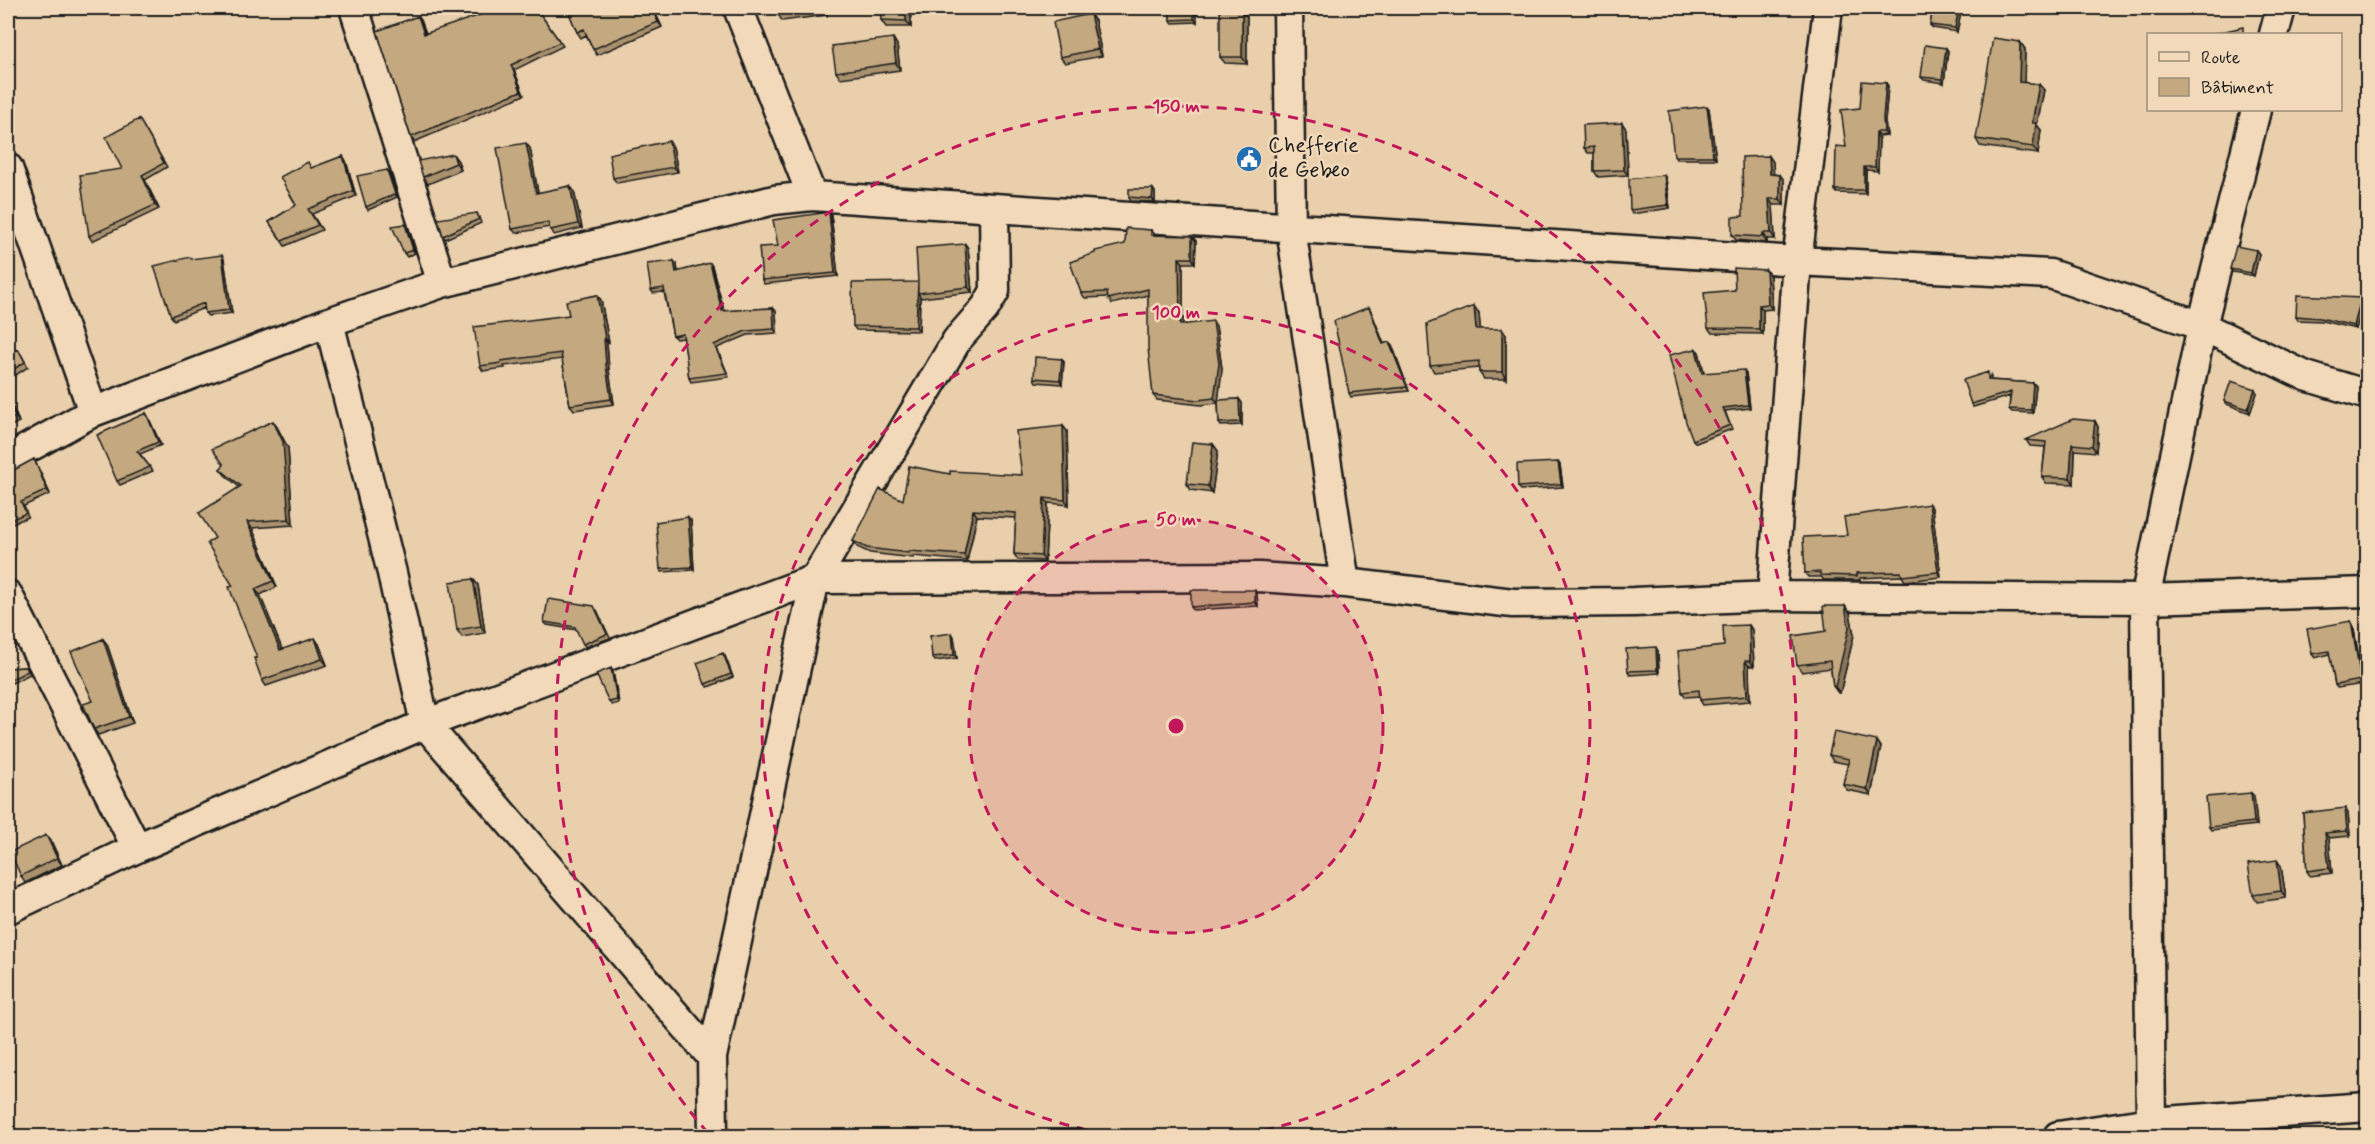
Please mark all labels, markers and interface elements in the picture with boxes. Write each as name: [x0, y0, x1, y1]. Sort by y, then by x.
legend: [2147, 33, 2342, 111]
text: Route: [2201, 46, 2240, 70]
text: Bâtiment: [2201, 76, 2274, 100]
text: 150 m: [1152, 95, 1200, 119]
place label: Chefferie de Gebeo: [1268, 132, 1359, 185]
public building icon: Chefferie de Gebeo: [1234, 144, 1264, 174]
text: 100 m: [1152, 301, 1200, 325]
text: 50 m: [1156, 508, 1196, 532]
centre of rings: [1166, 716, 1186, 736]

